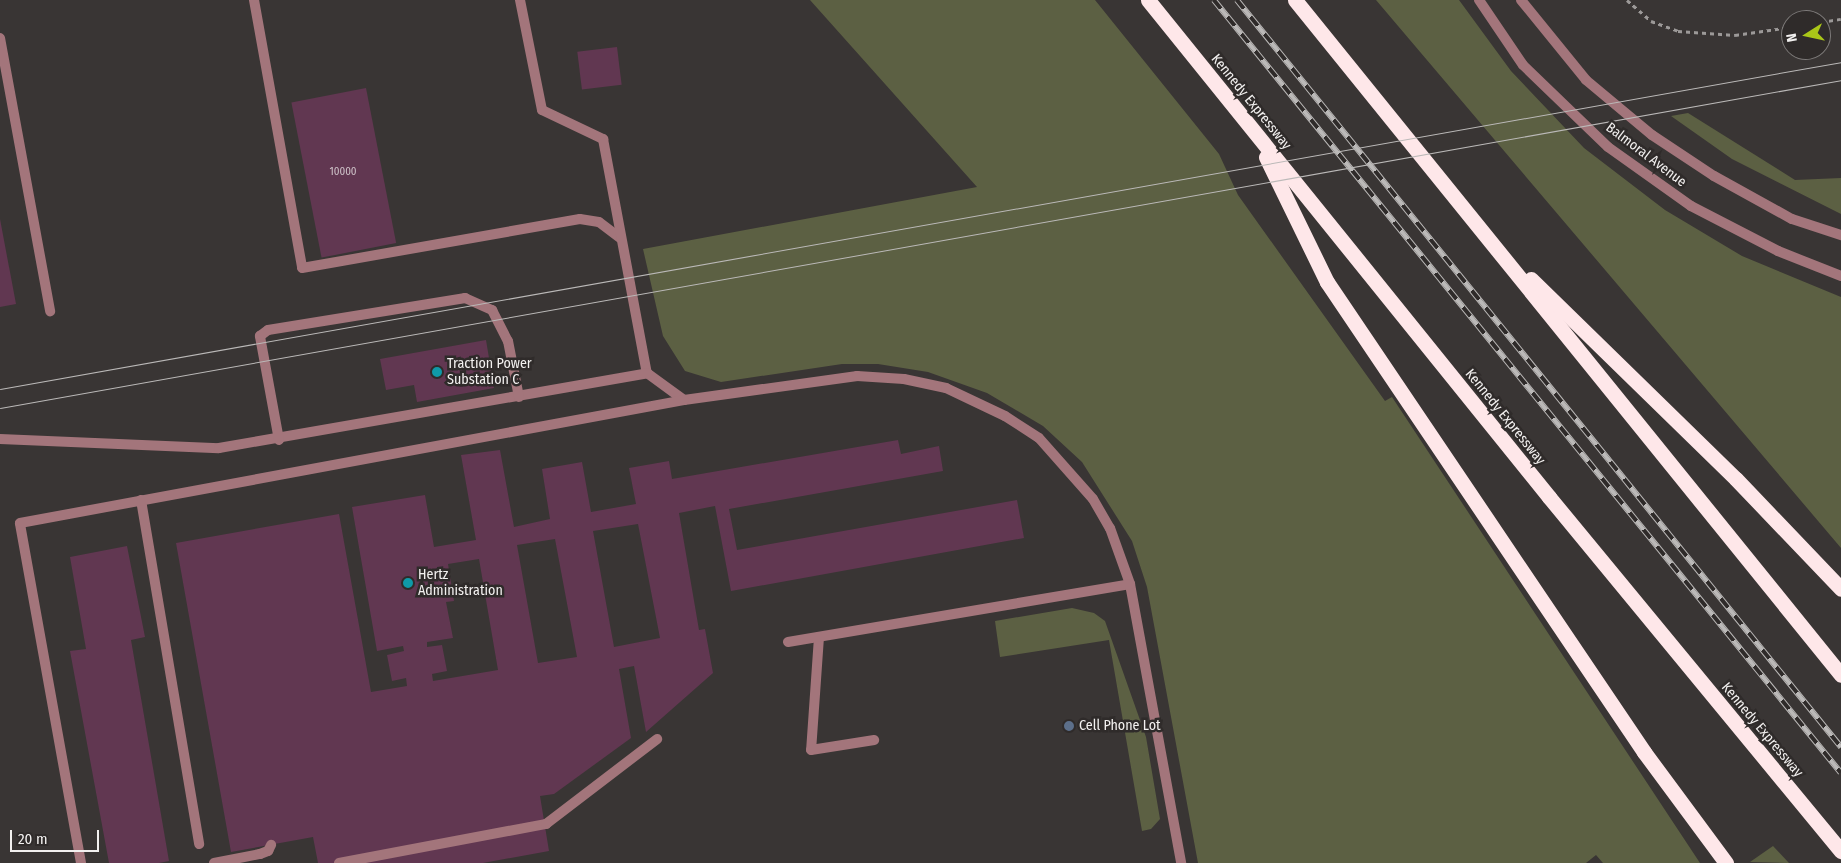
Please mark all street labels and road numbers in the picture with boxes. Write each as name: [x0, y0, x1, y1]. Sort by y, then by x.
street label: Kennedy Expressway: [1207, 51, 1295, 153]
street label: Balmoral Avenue: [1602, 119, 1690, 191]
street label: Kennedy Expressway: [1461, 366, 1549, 468]
street label: Kennedy Expressway: [1718, 679, 1806, 781]

